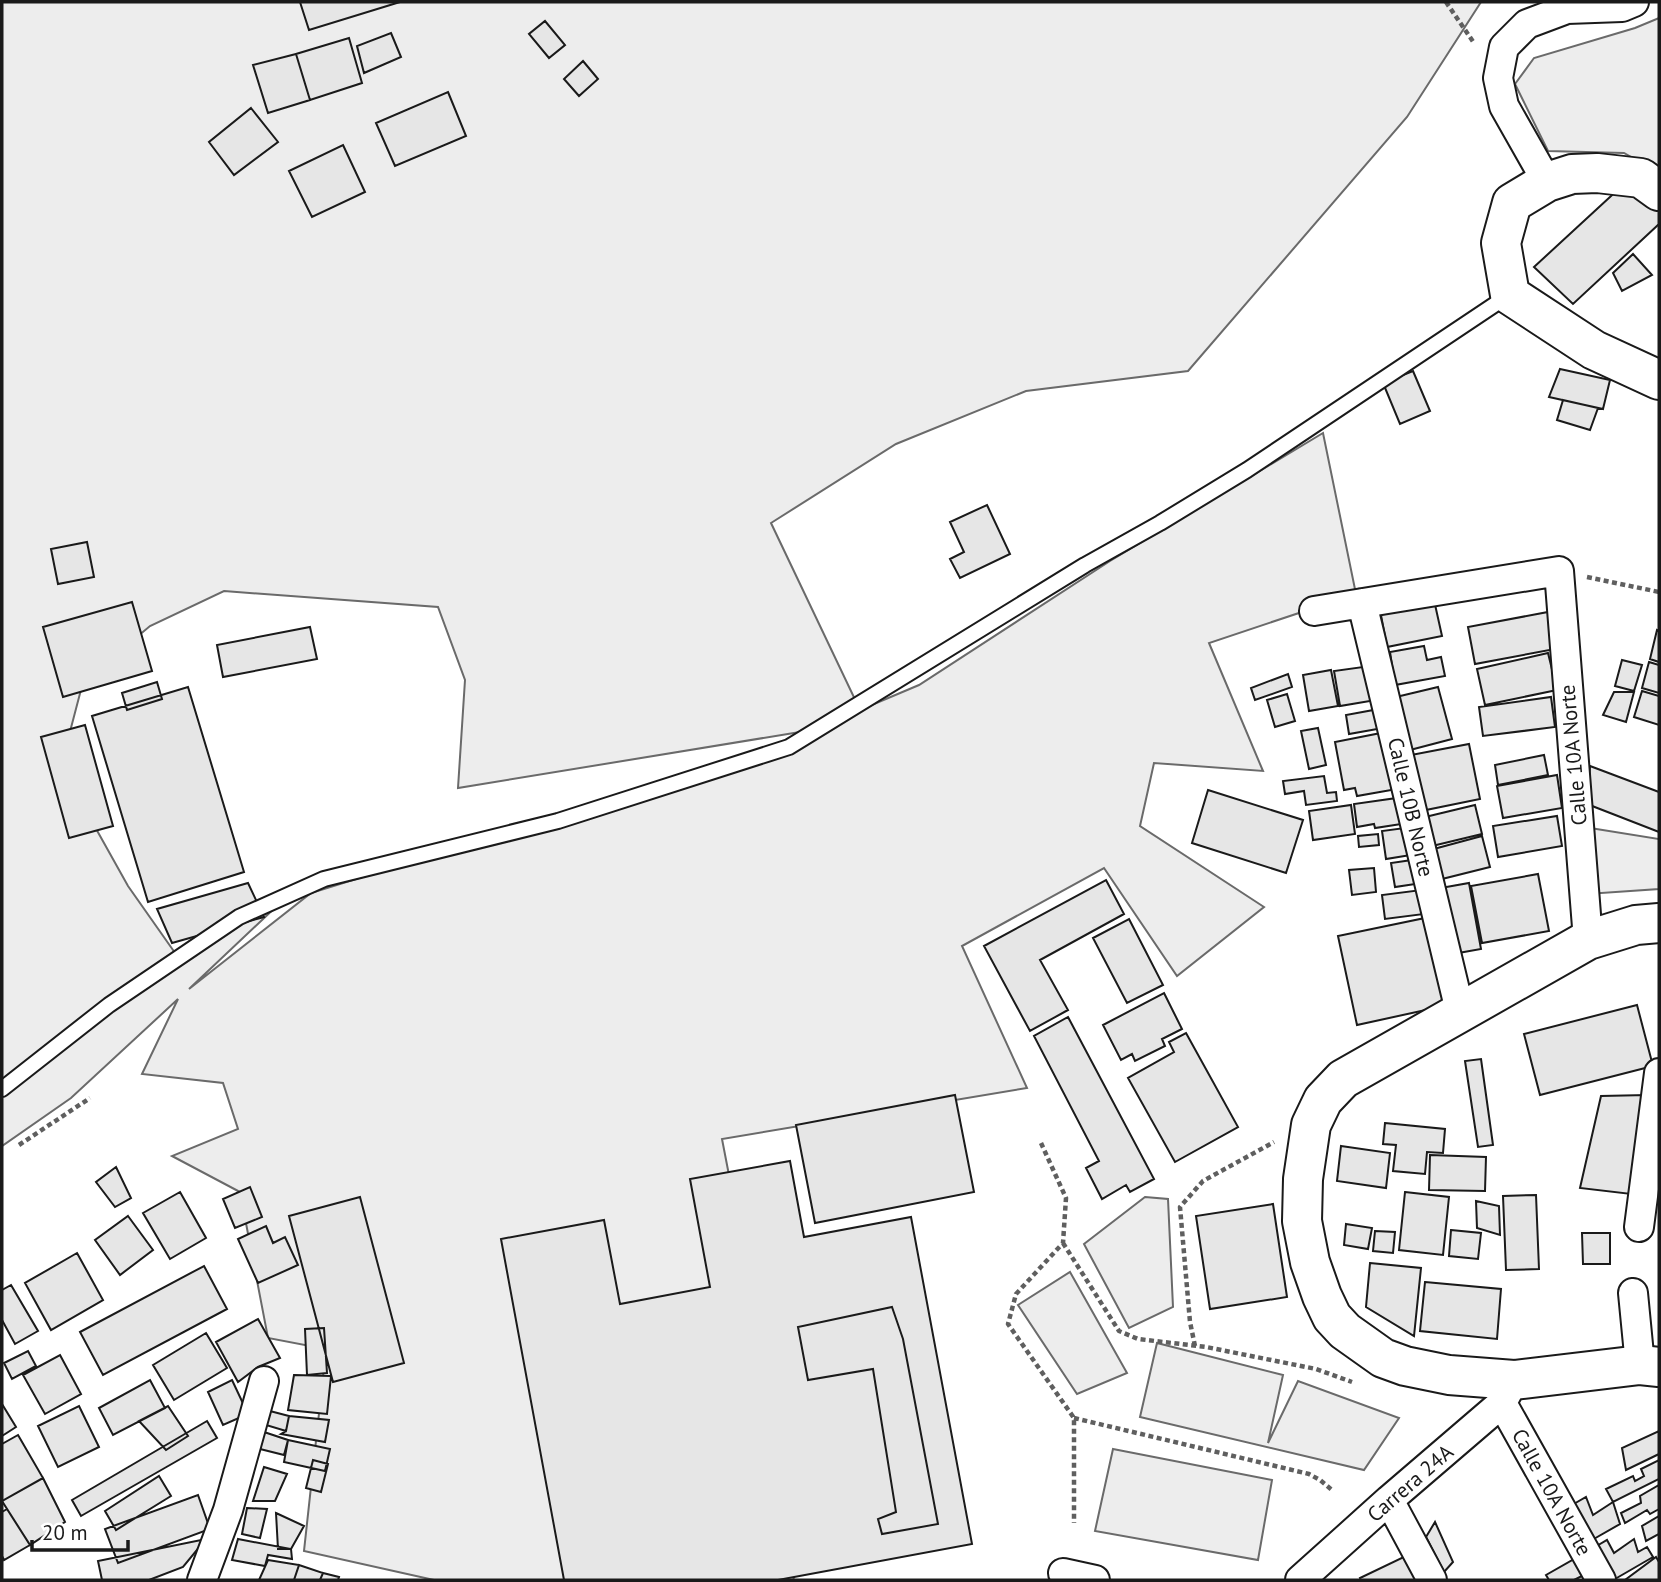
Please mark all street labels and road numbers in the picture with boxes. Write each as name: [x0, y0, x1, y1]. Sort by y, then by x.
street label: Calle 10A Norte: [1553, 683, 1593, 827]
street label: Calle 10B Norte: [1382, 735, 1440, 879]
street label: Calle 10A Norte: [1506, 1424, 1598, 1560]
street label: Carrera 24A: [1361, 1438, 1459, 1528]

